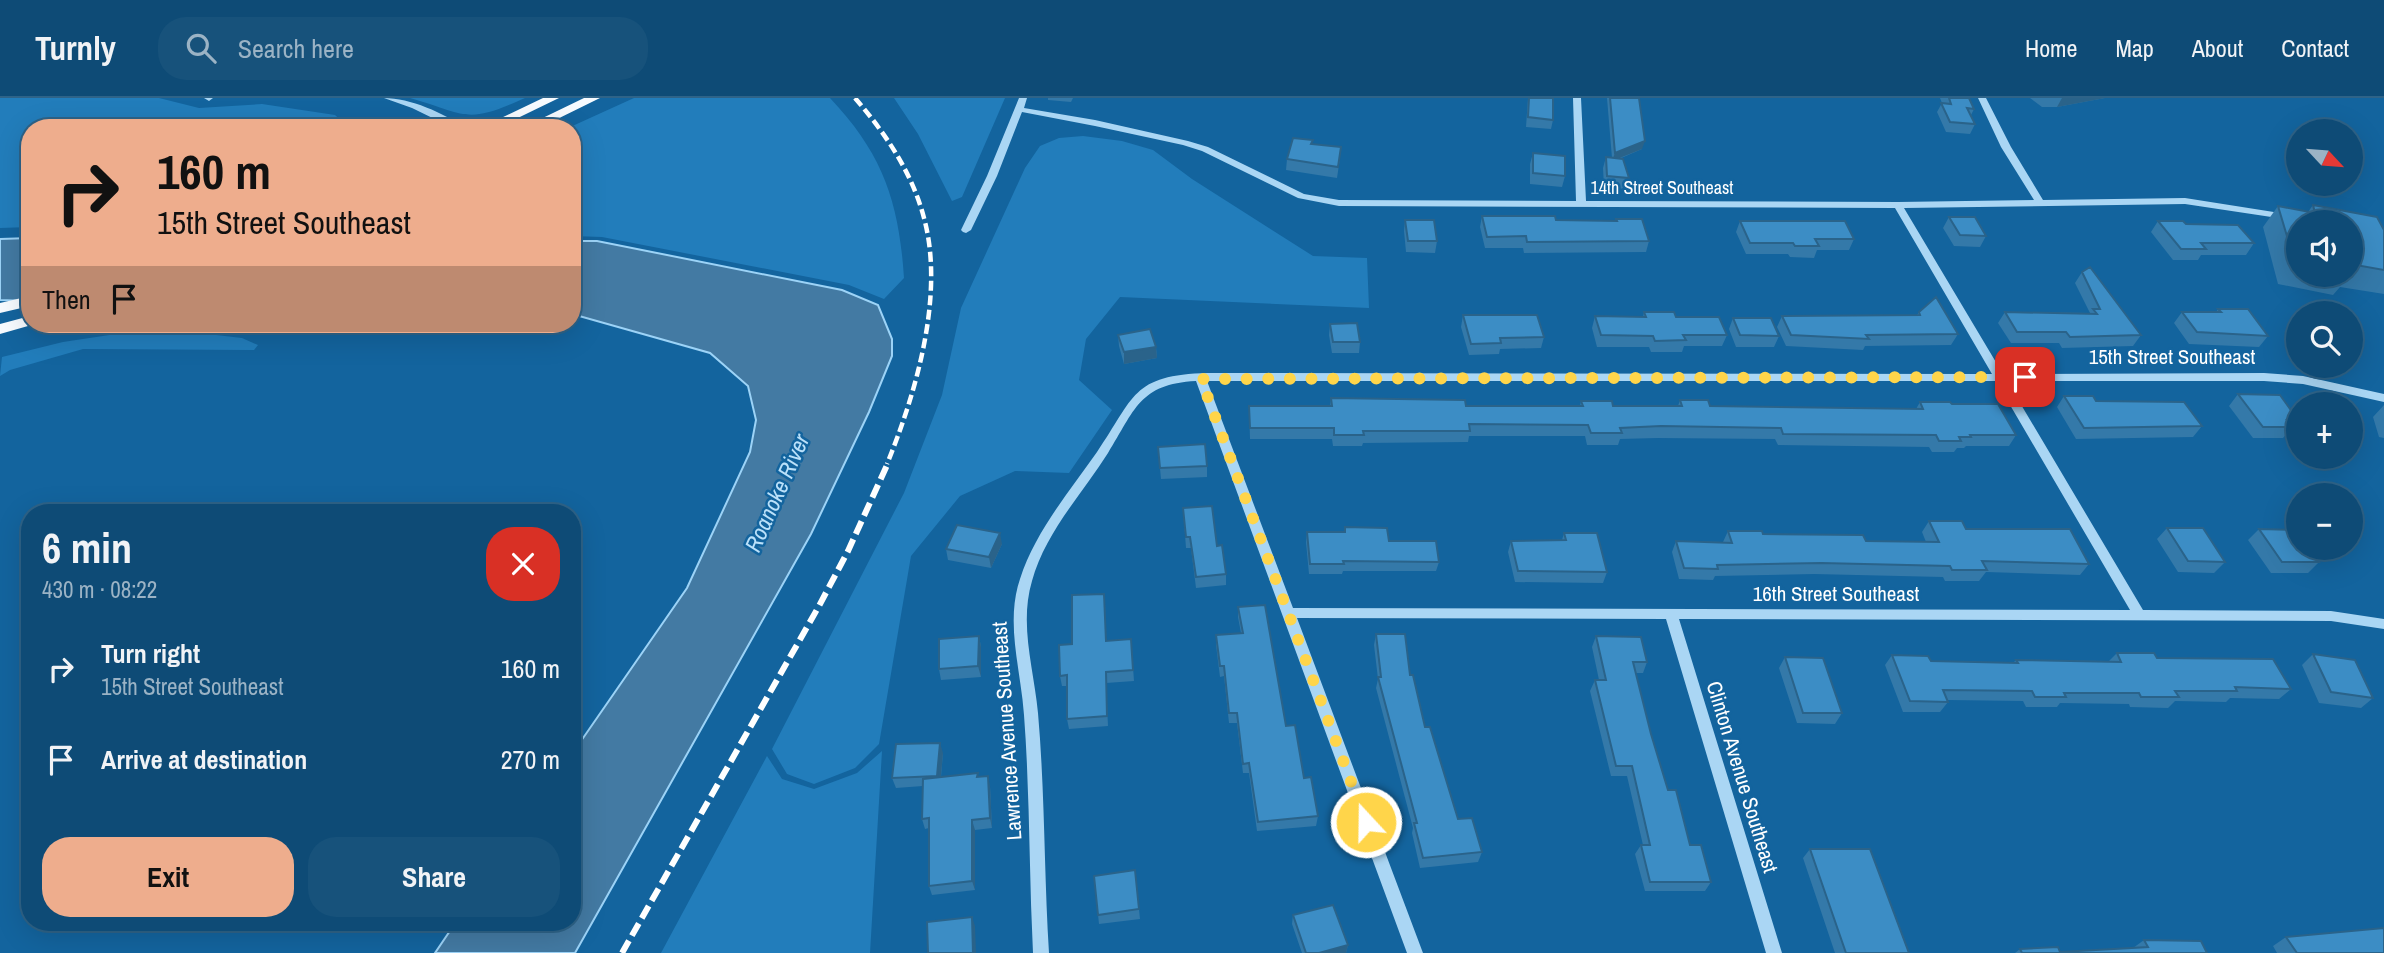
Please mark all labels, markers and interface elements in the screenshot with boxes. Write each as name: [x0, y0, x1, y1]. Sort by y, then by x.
search box: [158, 17, 648, 80]
text: Turnly: [35, 26, 116, 70]
icon: search: [182, 29, 220, 67]
text: Search here: [238, 31, 354, 66]
text: Home: [2025, 32, 2077, 64]
text: Map: [2115, 32, 2154, 64]
text: About: [2192, 32, 2243, 64]
text: Contact: [2281, 32, 2349, 64]
north arrow: [2286, 119, 2362, 196]
map controls: [2286, 119, 2363, 560]
text: 160 m: [157, 138, 271, 204]
icon: right: [42, 147, 133, 238]
street label: 14th Street Southeast: [1591, 175, 1733, 200]
text: 15th Street Southeast: [157, 201, 411, 244]
button: sound: [2286, 210, 2363, 287]
icon: arrive: [105, 280, 143, 318]
text: Then: [42, 282, 91, 317]
button: search: [2286, 301, 2363, 378]
street label: 15th Street Southeast: [2089, 342, 2256, 371]
pin: [1995, 347, 2055, 407]
icon: arrive: [2006, 358, 2044, 396]
button: +: [2286, 392, 2363, 469]
water label: Roanoke River: [737, 428, 817, 557]
button: −: [2286, 483, 2363, 560]
text: 6 min: [42, 520, 132, 576]
button: close: [486, 527, 560, 601]
text: 430 m · 08:22: [42, 574, 157, 605]
street label: 16th Street Southeast: [1753, 579, 1920, 608]
street label: Lawrence Avenue Southeast: [984, 621, 1029, 841]
text: Turn right: [101, 636, 200, 671]
icon: right: [42, 650, 80, 688]
text: 160 m: [501, 651, 560, 686]
text: 15th Street Southeast: [101, 671, 283, 702]
street label: Clinton Avenue Southeast: [1700, 678, 1785, 876]
icon: arrive: [42, 741, 80, 779]
text: Arrive at destination: [101, 742, 307, 777]
text: 270 m: [501, 742, 560, 777]
position arrow: [1329, 785, 1403, 859]
button: Exit: [42, 837, 294, 917]
button: Share: [308, 837, 560, 917]

